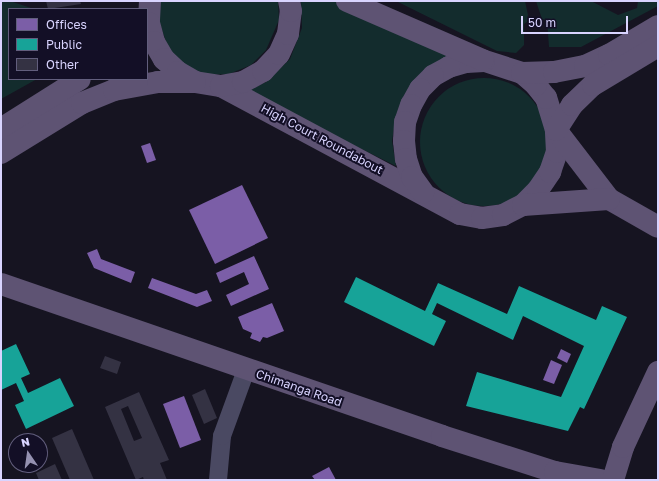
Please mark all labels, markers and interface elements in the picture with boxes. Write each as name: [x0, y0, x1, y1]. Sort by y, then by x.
legend: [8, 8, 148, 80]
scale bar: [523, 8, 630, 34]
text: 50 m: [528, 15, 556, 30]
text: Offices: [46, 17, 87, 32]
text: Public: [46, 37, 82, 52]
text: Other: [46, 57, 79, 72]
street label: High Court Roundabout: [259, 101, 385, 177]
street label: Chimanga Road: [254, 367, 344, 409]
north arrow: [8, 433, 48, 473]
text: N: [20, 435, 31, 449]

